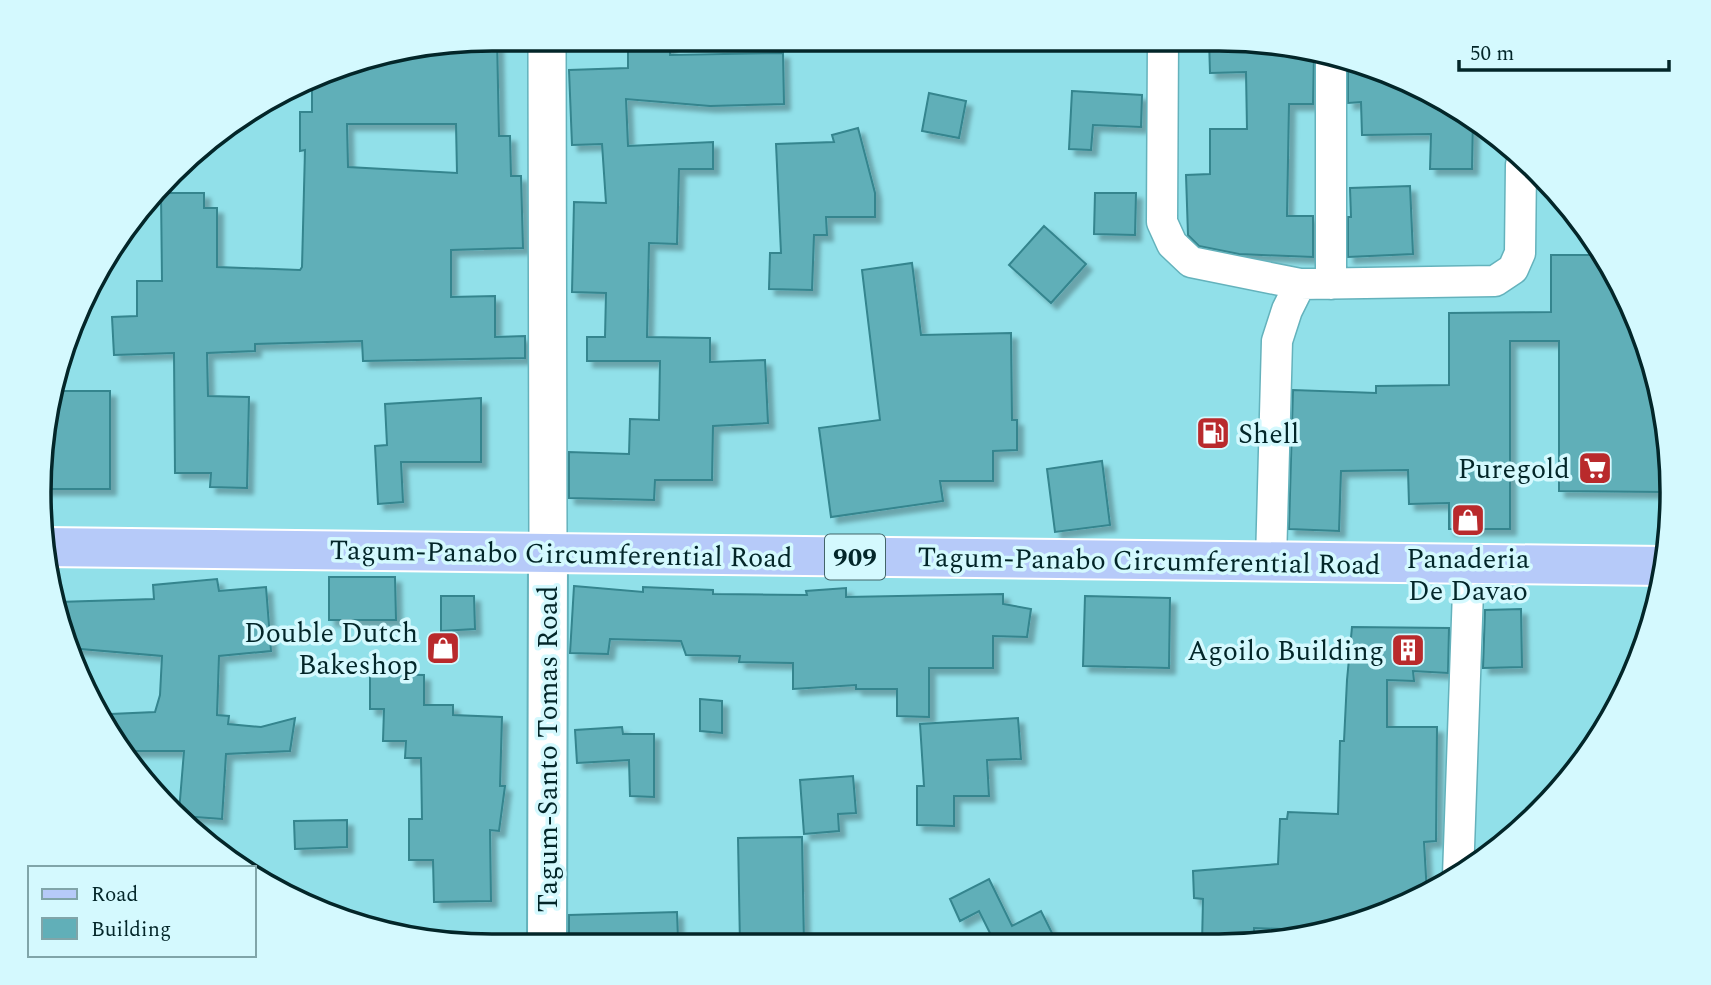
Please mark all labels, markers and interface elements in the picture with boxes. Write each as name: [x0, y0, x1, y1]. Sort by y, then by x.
scale bar: [1459, 28, 1669, 72]
text: 50 m: [1470, 38, 1514, 70]
place label: Shell: [1238, 413, 1299, 456]
fuel station icon: Shell: [1194, 414, 1232, 452]
place label: Puregold: [1458, 448, 1570, 491]
supermarket icon: Puregold: [1576, 449, 1614, 487]
shop icon: Panaderia De Davao: [1449, 501, 1487, 539]
street label: Tagum-Panabo Circumferential Road: [329, 529, 793, 580]
road number: 909: [825, 534, 885, 580]
street label: Tagum-Panabo Circumferential Road: [917, 536, 1381, 587]
place label: Panaderia De Davao: [1406, 538, 1530, 613]
street label: Tagum-Santo Tomas Road: [527, 586, 570, 912]
place label: Double Dutch Bakeshop: [244, 612, 418, 687]
shop icon: Double Dutch Bakeshop: [424, 629, 462, 667]
place label: Agoilo Building: [1187, 630, 1384, 673]
building icon: Agoilo Building: [1389, 631, 1427, 669]
legend: [28, 866, 256, 957]
text: Road: [91, 879, 138, 911]
text: Building: [91, 914, 171, 946]

